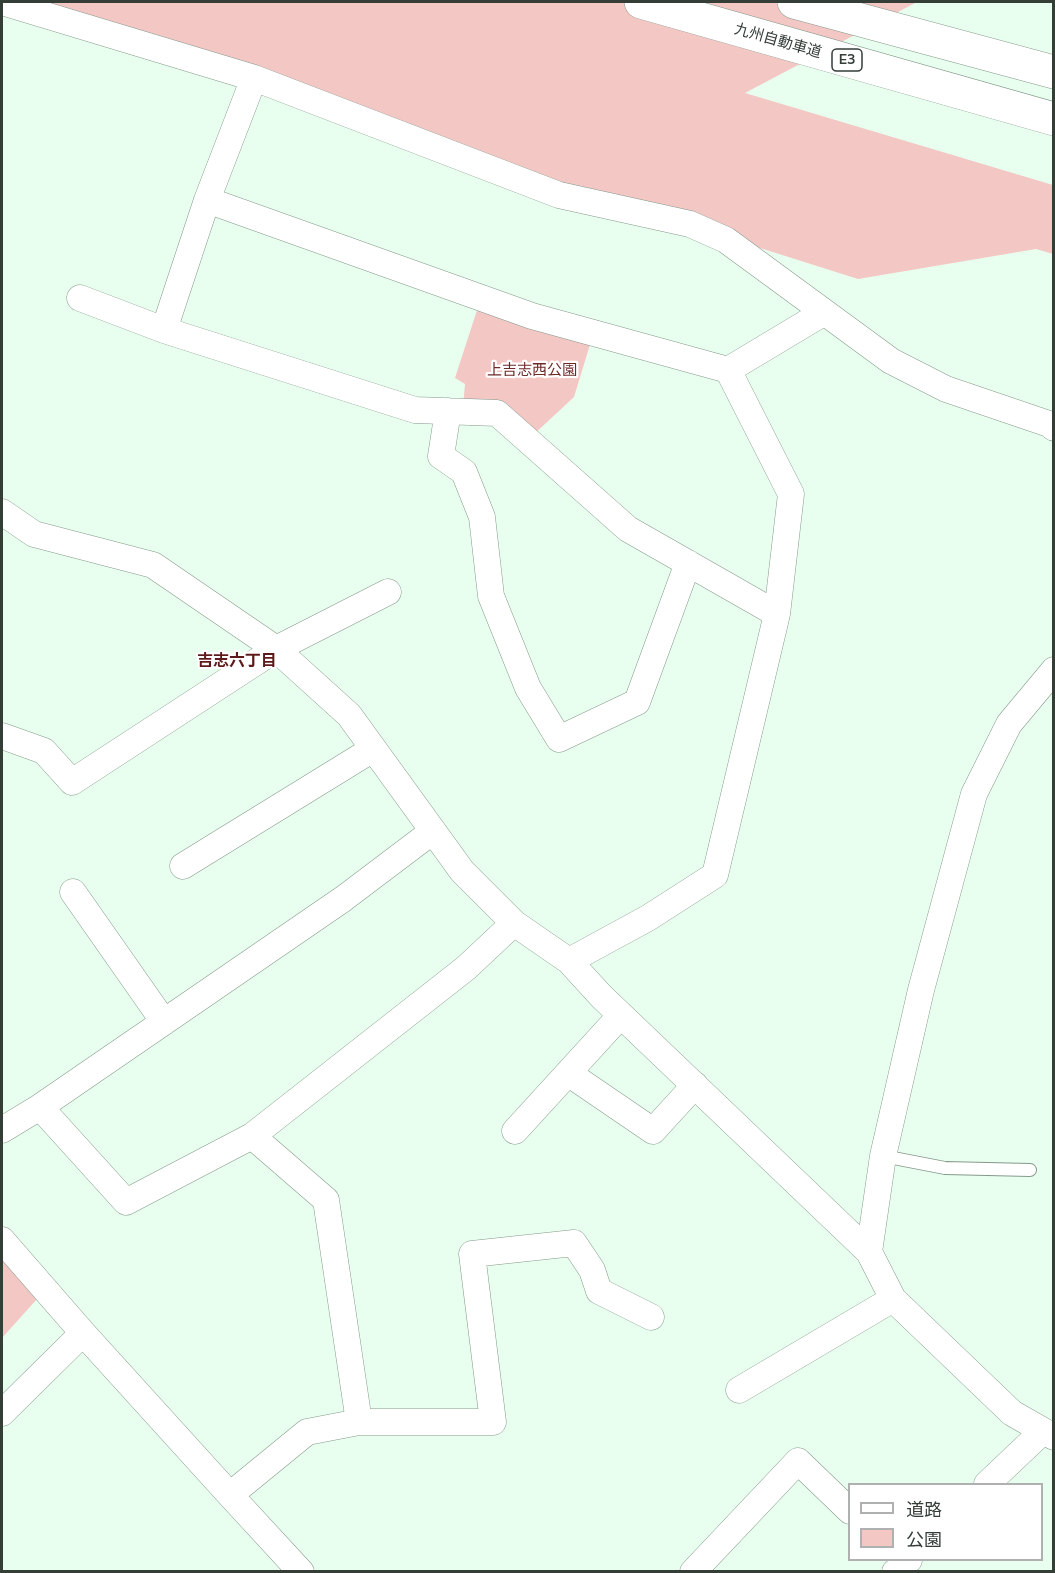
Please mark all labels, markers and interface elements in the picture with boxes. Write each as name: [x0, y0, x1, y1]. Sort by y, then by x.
street label: 九州自動車道: [732, 20, 824, 62]
road number: E3: [832, 49, 862, 71]
park label: 上吉志西公園: [487, 361, 577, 379]
district label: 吉志六丁目: [197, 651, 277, 671]
legend: [848, 1483, 1043, 1561]
text: 道路: [906, 1498, 942, 1521]
text: 公園: [906, 1528, 942, 1551]

